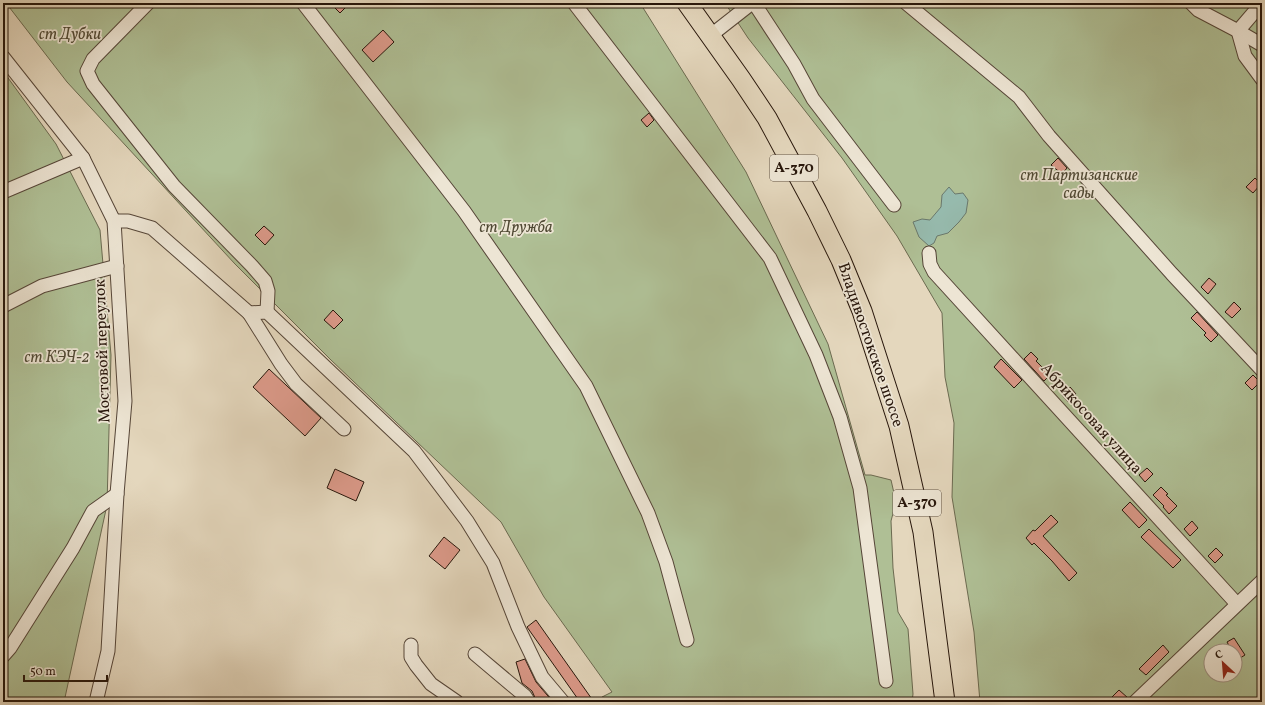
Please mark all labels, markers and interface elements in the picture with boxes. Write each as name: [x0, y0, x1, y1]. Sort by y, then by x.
park label: ст Дубки: [39, 24, 101, 46]
road number: А-370: [770, 155, 818, 181]
park label: ст Партизанские сады: [1020, 165, 1138, 205]
park label: ст Дружба: [479, 217, 553, 239]
street label: Владивостокское шоссе: [832, 260, 908, 430]
street label: Мостовой переулок: [89, 278, 117, 423]
park label: ст КЭЧ-2: [24, 347, 90, 369]
street label: Абрикосовая улица: [1035, 359, 1147, 479]
road number: А-370: [893, 490, 941, 516]
north arrow: [1203, 643, 1243, 683]
text: С: [1213, 647, 1226, 664]
scale bar: [24, 657, 107, 683]
text: 50 m: [30, 664, 56, 680]

